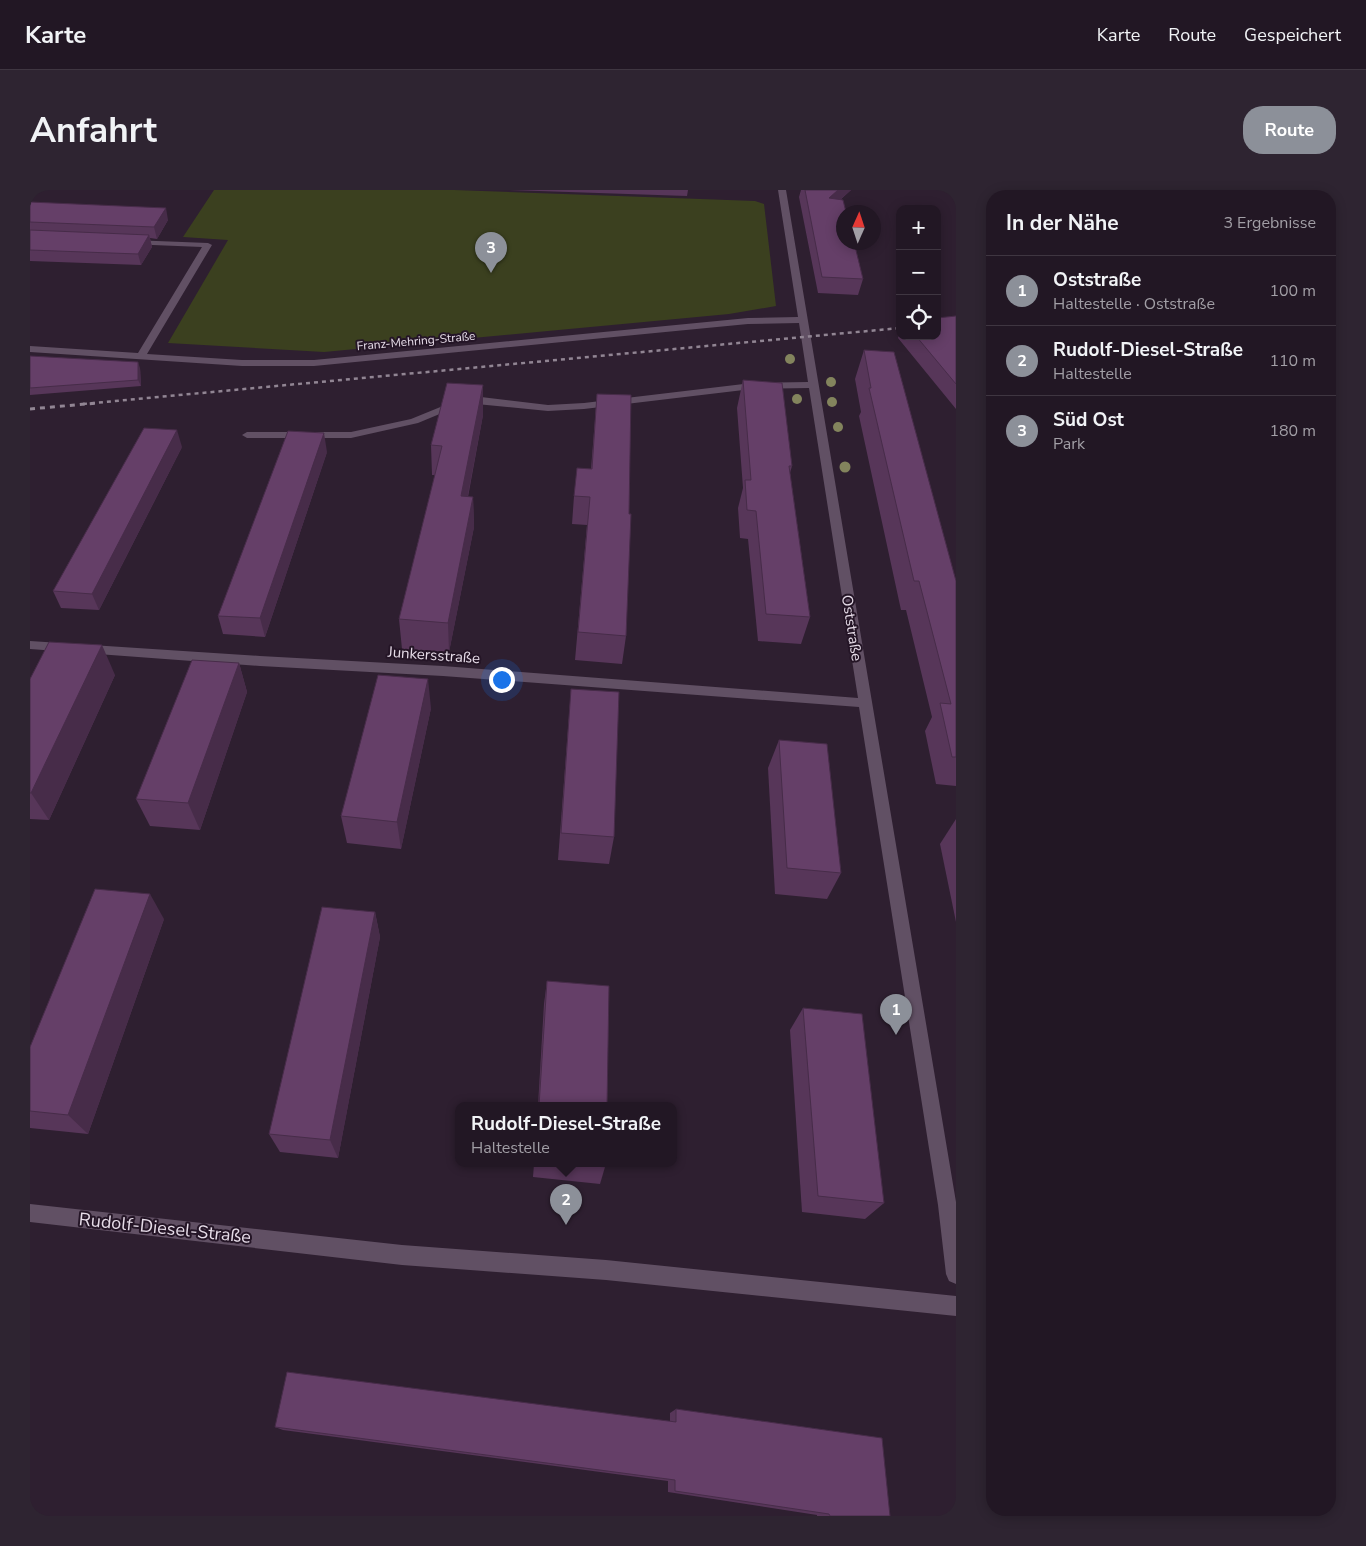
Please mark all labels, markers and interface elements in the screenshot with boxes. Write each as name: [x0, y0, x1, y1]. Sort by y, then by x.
text: Karte: [25, 19, 86, 51]
text: Karte: [1097, 23, 1140, 47]
text: Route: [1168, 23, 1216, 47]
text: Gespeichert: [1244, 23, 1341, 47]
button: Route: [1243, 106, 1336, 154]
text: Anfahrt: [30, 107, 157, 154]
north arrow: [836, 205, 881, 250]
map controls: [896, 205, 941, 340]
button: +: [896, 205, 941, 250]
text: In der Nähe: [1006, 209, 1119, 237]
text: 3 Ergebnisse: [1223, 212, 1316, 234]
pin: 3: [475, 232, 507, 273]
button: −: [896, 250, 941, 295]
text: Oststraße: [1053, 267, 1141, 293]
text: 1: [1017, 280, 1027, 302]
text: 100 m: [1269, 280, 1316, 302]
text: Haltestelle · Oststraße: [1053, 293, 1215, 315]
button: locate: [896, 295, 941, 340]
street label: Franz-Mehring-Straße: [356, 328, 476, 354]
text: Rudolf-Diesel-Straße: [1053, 337, 1243, 363]
text: 2: [1017, 350, 1027, 372]
text: 110 m: [1269, 350, 1316, 372]
text: Haltestelle: [1053, 363, 1132, 385]
text: Süd Ost: [1053, 407, 1124, 433]
text: 3: [1017, 420, 1027, 442]
text: 180 m: [1269, 420, 1316, 442]
text: Park: [1053, 433, 1085, 455]
street label: Oststraße: [837, 593, 867, 663]
street label: Junkersstraße: [386, 642, 481, 668]
your location: [489, 667, 515, 693]
pin: 1: [880, 994, 912, 1035]
popup: [455, 1102, 677, 1167]
text: Rudolf-Diesel-Straße: [471, 1111, 661, 1137]
text: Haltestelle: [471, 1137, 550, 1159]
pin: 2: [550, 1184, 582, 1225]
street label: Rudolf-Diesel-Straße: [78, 1207, 252, 1249]

